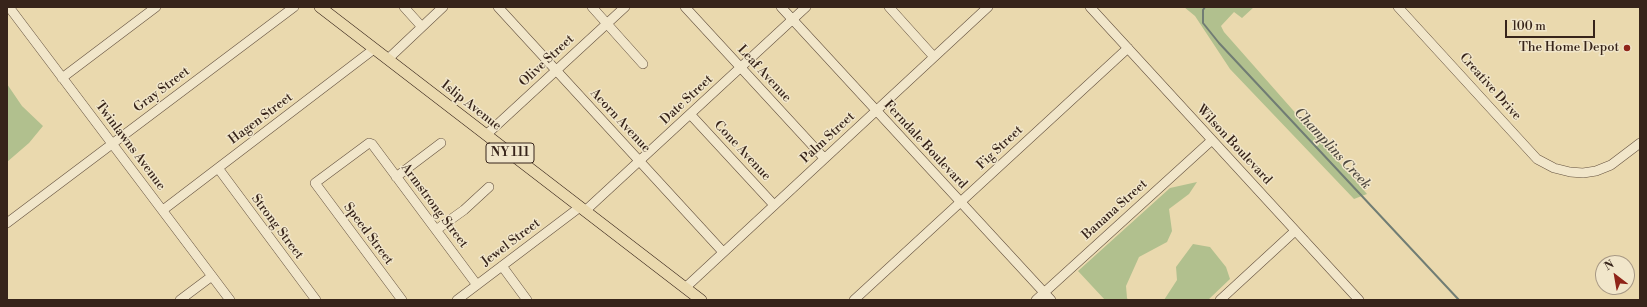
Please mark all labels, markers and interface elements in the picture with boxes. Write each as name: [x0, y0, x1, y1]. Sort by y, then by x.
scale bar: [1507, 12, 1597, 38]
text: 100 m: [1512, 19, 1546, 34]
street label: Olive Street: [516, 32, 578, 90]
place label: The Home Depot: [1519, 40, 1619, 56]
street label: Leaf Avenue: [734, 42, 794, 106]
marker: The Home Depot: [1622, 43, 1632, 53]
street label: Creative Drive: [1456, 50, 1524, 124]
street label: Gray Street: [131, 64, 193, 116]
street label: Date Street: [658, 72, 716, 128]
street label: Islip Avenue: [438, 78, 504, 134]
street label: Acorn Avenue: [586, 86, 654, 156]
street label: Hagen Street: [226, 90, 296, 148]
street label: Twinlawns Avenue: [92, 98, 168, 194]
street label: Ferndale Boulevard: [880, 98, 970, 192]
street label: Wilson Boulevard: [1193, 102, 1275, 188]
water label: Champlins Creek: [1290, 105, 1374, 193]
street label: Palm Street: [798, 109, 858, 167]
street label: Cone Avenue: [710, 118, 774, 184]
street label: Fig Street: [974, 123, 1026, 173]
road number: NY 111: [486, 143, 534, 163]
street label: Armstrong Street: [397, 161, 471, 251]
street label: Banana Street: [1079, 177, 1151, 243]
street label: Strong Street: [248, 191, 306, 263]
street label: Speed Street: [340, 200, 396, 268]
street label: Jewel Street: [479, 216, 543, 270]
north arrow: [1595, 255, 1635, 295]
text: N: [1602, 257, 1617, 274]

